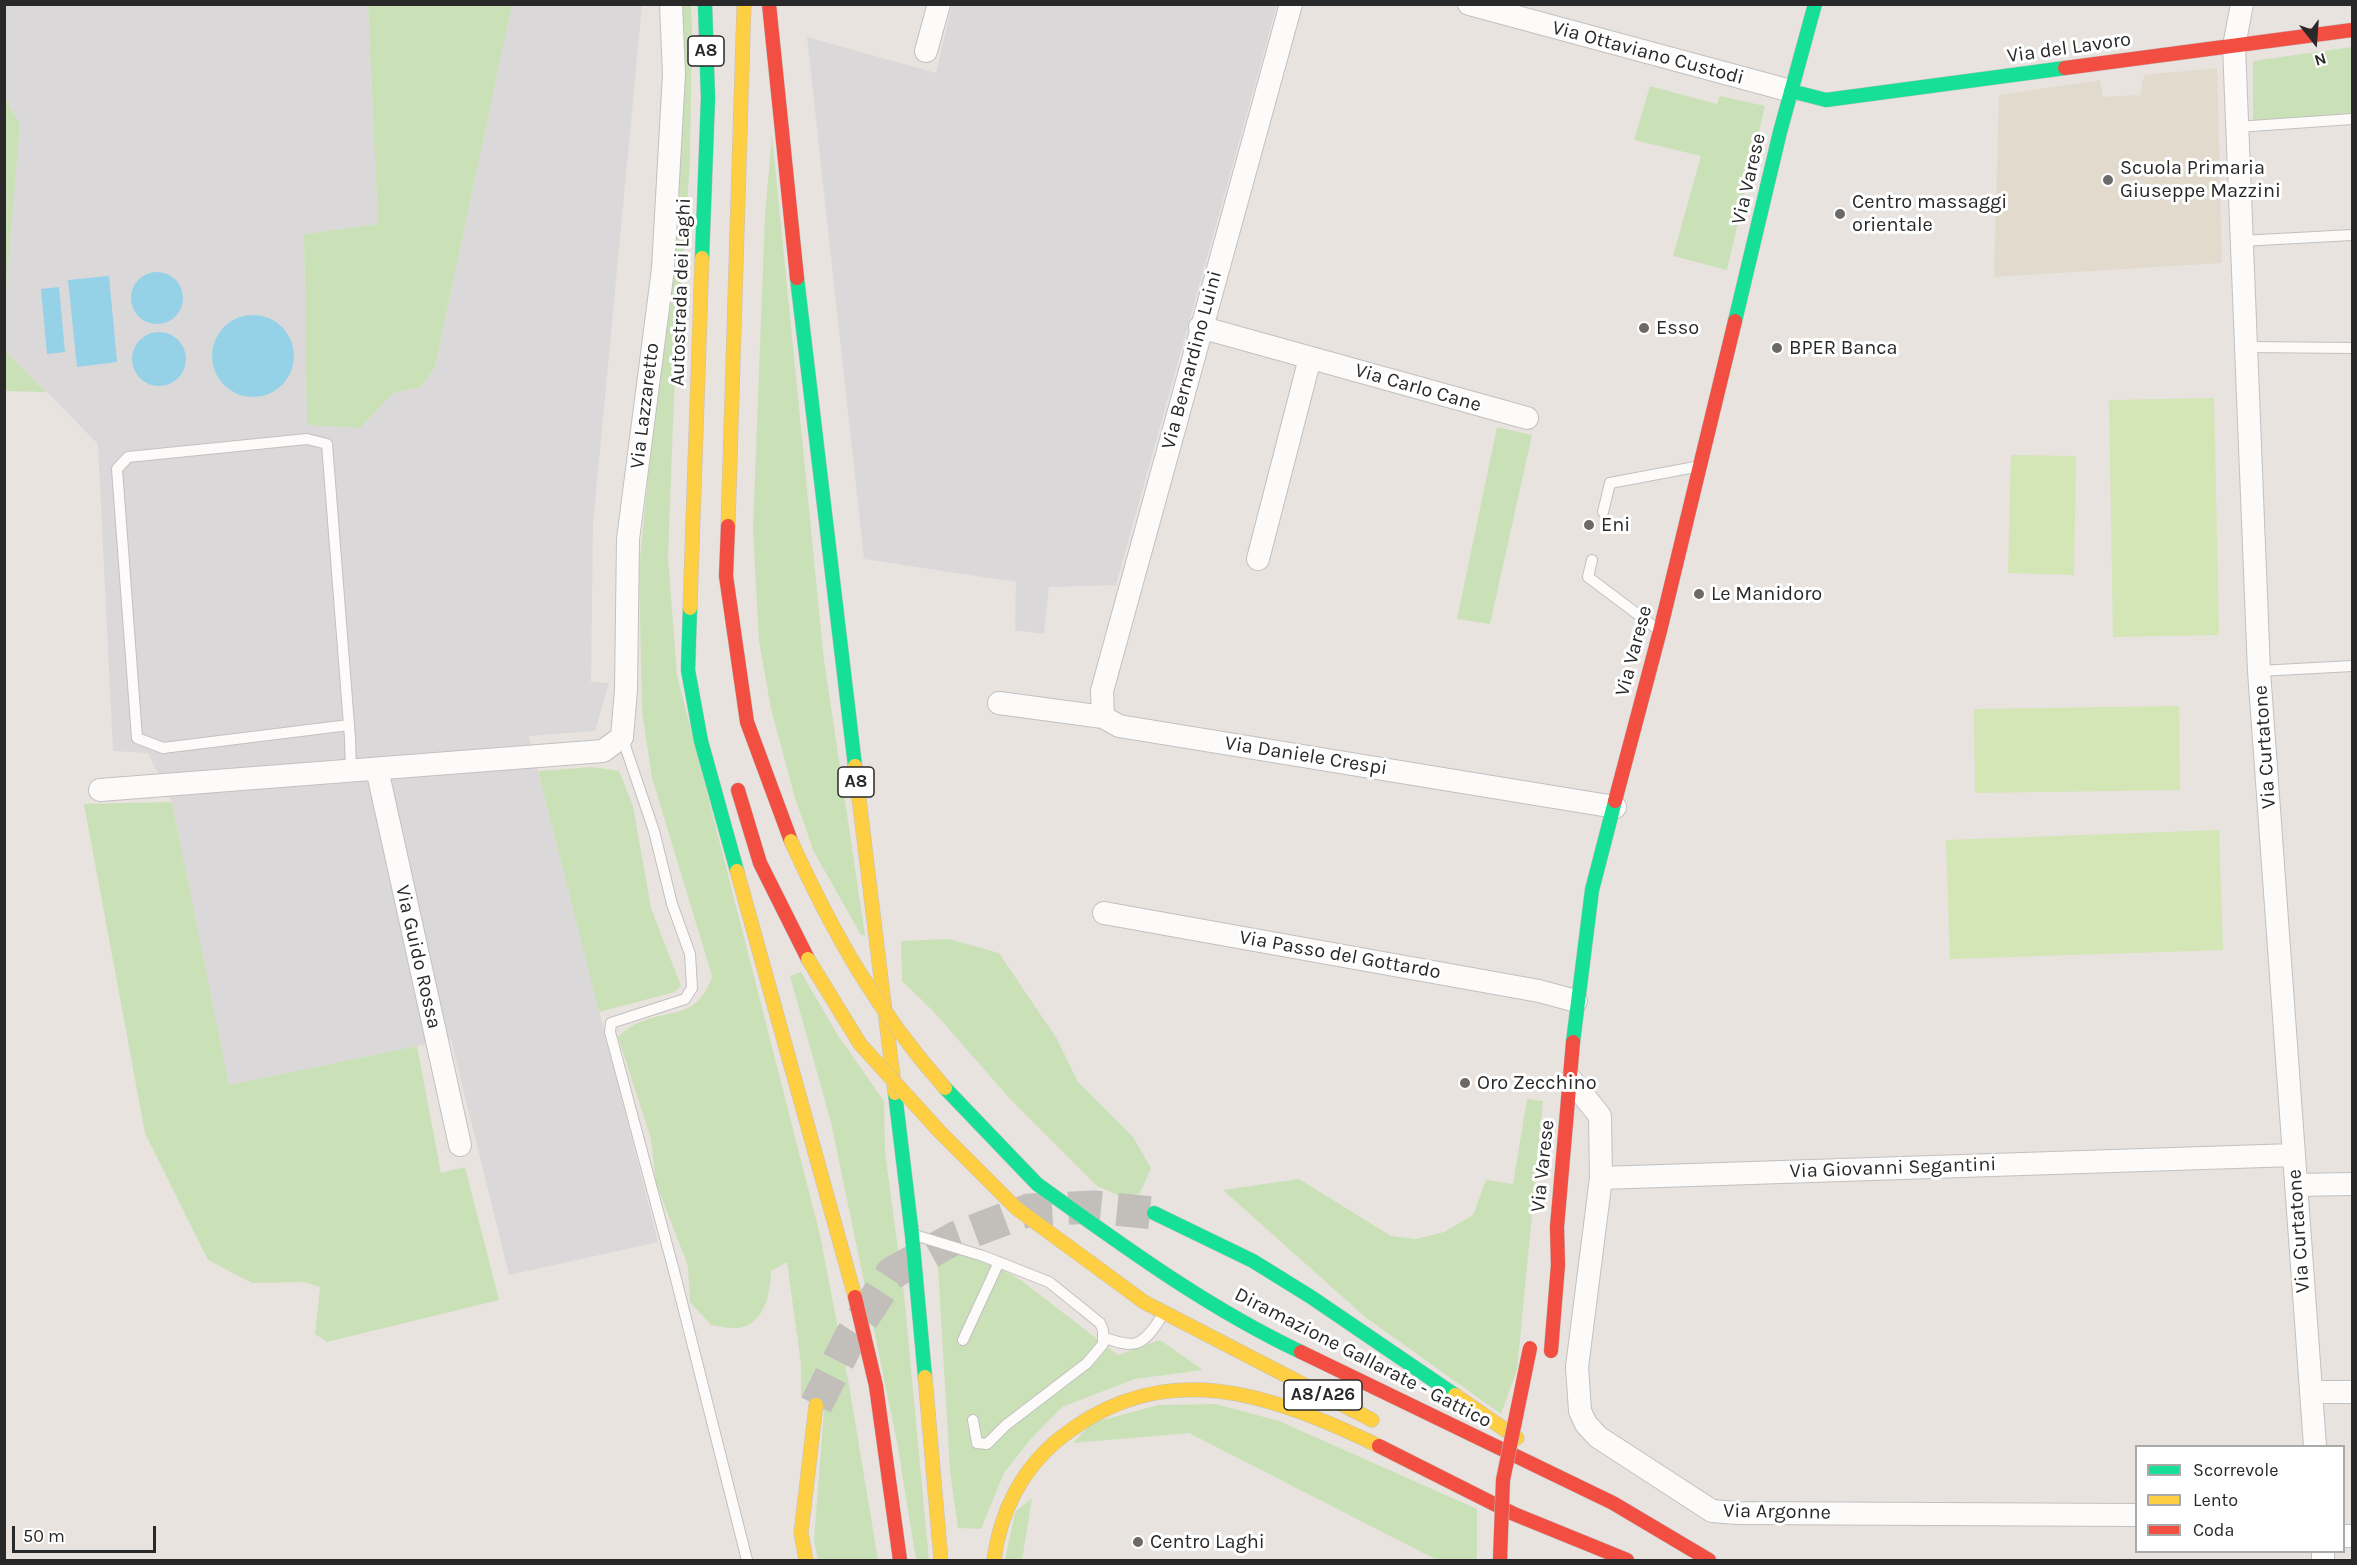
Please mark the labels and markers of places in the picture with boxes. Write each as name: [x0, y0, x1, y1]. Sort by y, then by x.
place label: Scuola Primaria Giuseppe Mazzini: [2120, 156, 2281, 203]
marker: Scuola Primaria Giuseppe Mazzini: [2101, 173, 2115, 187]
place label: Centro massaggi orientale: [1852, 190, 2007, 237]
marker: Centro massaggi orientale: [1833, 207, 1847, 221]
place label: Esso: [1656, 316, 1699, 340]
marker: Esso: [1637, 321, 1651, 335]
place label: BPER Banca: [1789, 336, 1898, 360]
marker: BPER Banca: [1770, 341, 1784, 355]
place label: Eni: [1601, 513, 1630, 537]
marker: Eni: [1582, 518, 1596, 532]
place label: Le Manidoro: [1711, 582, 1822, 606]
marker: Le Manidoro: [1692, 587, 1706, 601]
place label: Oro Zecchino: [1477, 1071, 1597, 1095]
marker: Oro Zecchino: [1458, 1076, 1472, 1090]
place label: Centro Laghi: [1150, 1530, 1265, 1554]
marker: Centro Laghi: [1131, 1535, 1145, 1549]

